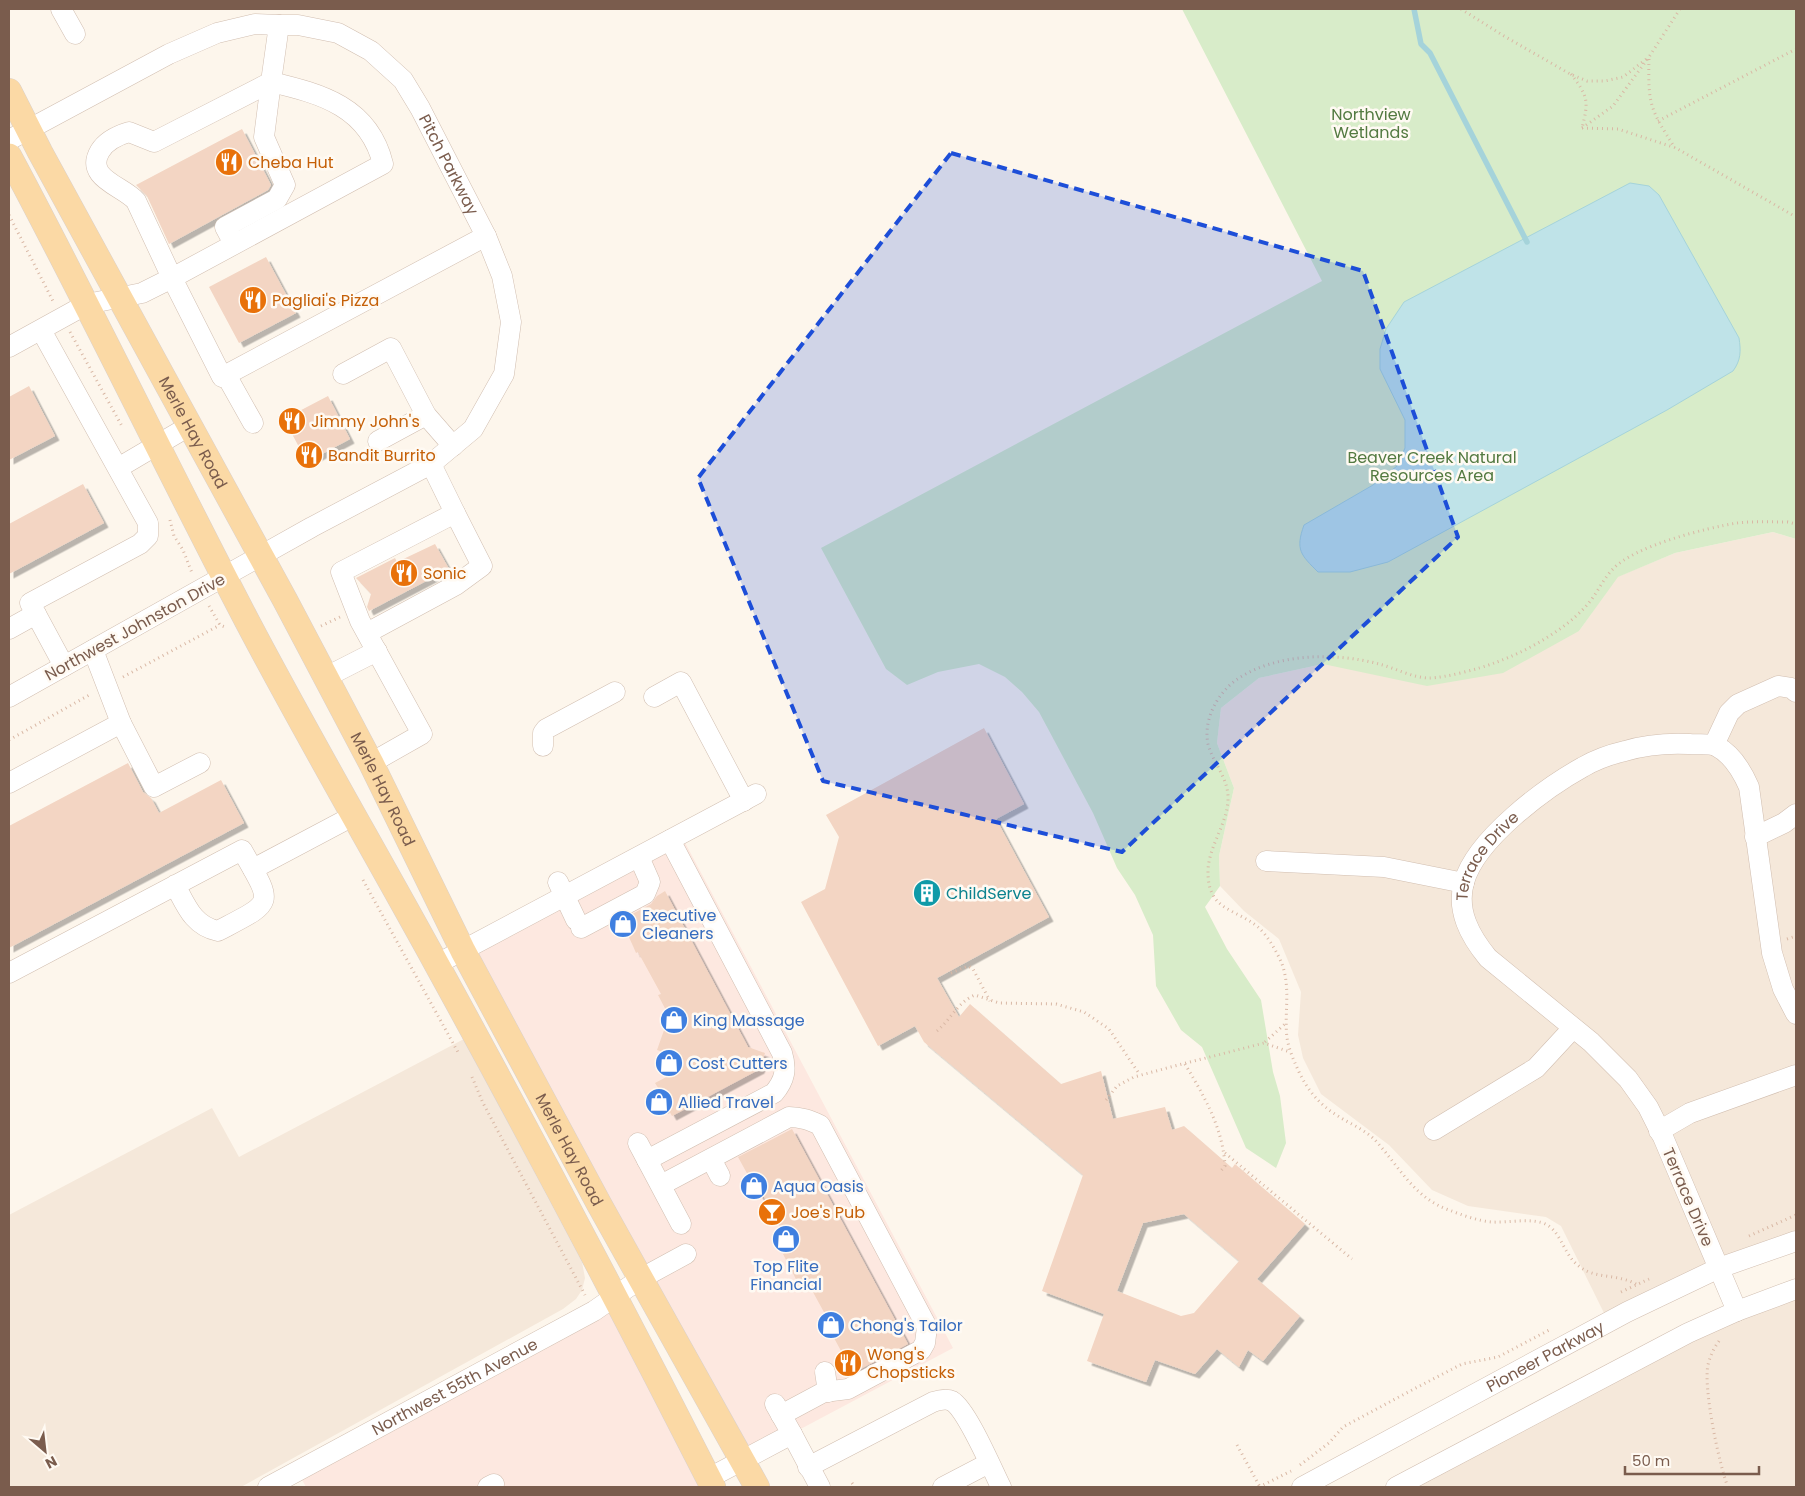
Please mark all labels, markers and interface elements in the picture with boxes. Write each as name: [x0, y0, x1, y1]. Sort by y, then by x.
park label: Northview Wetlands: [1331, 103, 1411, 144]
street label: Pitch Parkway: [414, 110, 485, 219]
restaurant icon: Cheba Hut: [214, 147, 244, 177]
place label: Cheba Hut: [248, 151, 334, 174]
restaurant icon: Pagliai's Pizza: [238, 285, 268, 315]
place label: Pagliai's Pizza: [272, 289, 379, 312]
street label: Merle Hay Road: [153, 372, 233, 493]
restaurant icon: Jimmy John's: [277, 406, 307, 436]
place label: Jimmy John's: [311, 410, 420, 433]
restaurant icon: Bandit Burrito: [294, 440, 324, 470]
place label: Bandit Burrito: [328, 444, 436, 467]
park label: Beaver Creek Natural Resources Area: [1347, 446, 1517, 487]
restaurant icon: Sonic: [389, 558, 419, 588]
place label: Sonic: [423, 562, 467, 585]
street label: Northwest Johnston Drive: [41, 568, 230, 686]
street label: Merle Hay Road: [345, 728, 421, 850]
street label: Terrace Drive: [1450, 806, 1524, 901]
building icon: ChildServe: [912, 878, 942, 908]
place label: ChildServe: [946, 882, 1032, 905]
place label: Executive Cleaners: [642, 904, 716, 945]
shop icon: Executive Cleaners: [608, 909, 638, 939]
shop icon: King Massage: [659, 1005, 689, 1035]
place label: King Massage: [693, 1009, 805, 1032]
shop icon: Cost Cutters: [654, 1048, 684, 1078]
place label: Cost Cutters: [688, 1052, 788, 1075]
shop icon: Allied Travel: [644, 1087, 674, 1117]
street label: Merle Hay Road: [530, 1089, 609, 1210]
place label: Allied Travel: [678, 1091, 774, 1114]
street label: Terrace Drive: [1657, 1144, 1719, 1250]
shop icon: Aqua Oasis: [739, 1171, 769, 1201]
place label: Aqua Oasis: [773, 1175, 864, 1198]
bar icon: Joe's Pub: [757, 1197, 787, 1227]
place label: Joe's Pub: [791, 1201, 865, 1224]
shop icon: Top Flite Financial: [771, 1224, 801, 1254]
place label: Top Flite Financial: [750, 1255, 822, 1296]
shop icon: Chong's Tailor: [816, 1310, 846, 1340]
place label: Chong's Tailor: [850, 1314, 963, 1337]
street label: Pioneer Parkway: [1482, 1315, 1608, 1397]
street label: Northwest 55th Avenue: [367, 1332, 542, 1441]
place label: Wong's Chopsticks: [867, 1343, 955, 1384]
restaurant icon: Wong's Chopsticks: [833, 1348, 863, 1378]
north arrow: [20, 1426, 70, 1476]
scale bar: [1625, 1444, 1759, 1476]
text: 50 m: [1632, 1450, 1670, 1471]
text: N: [42, 1451, 60, 1474]

